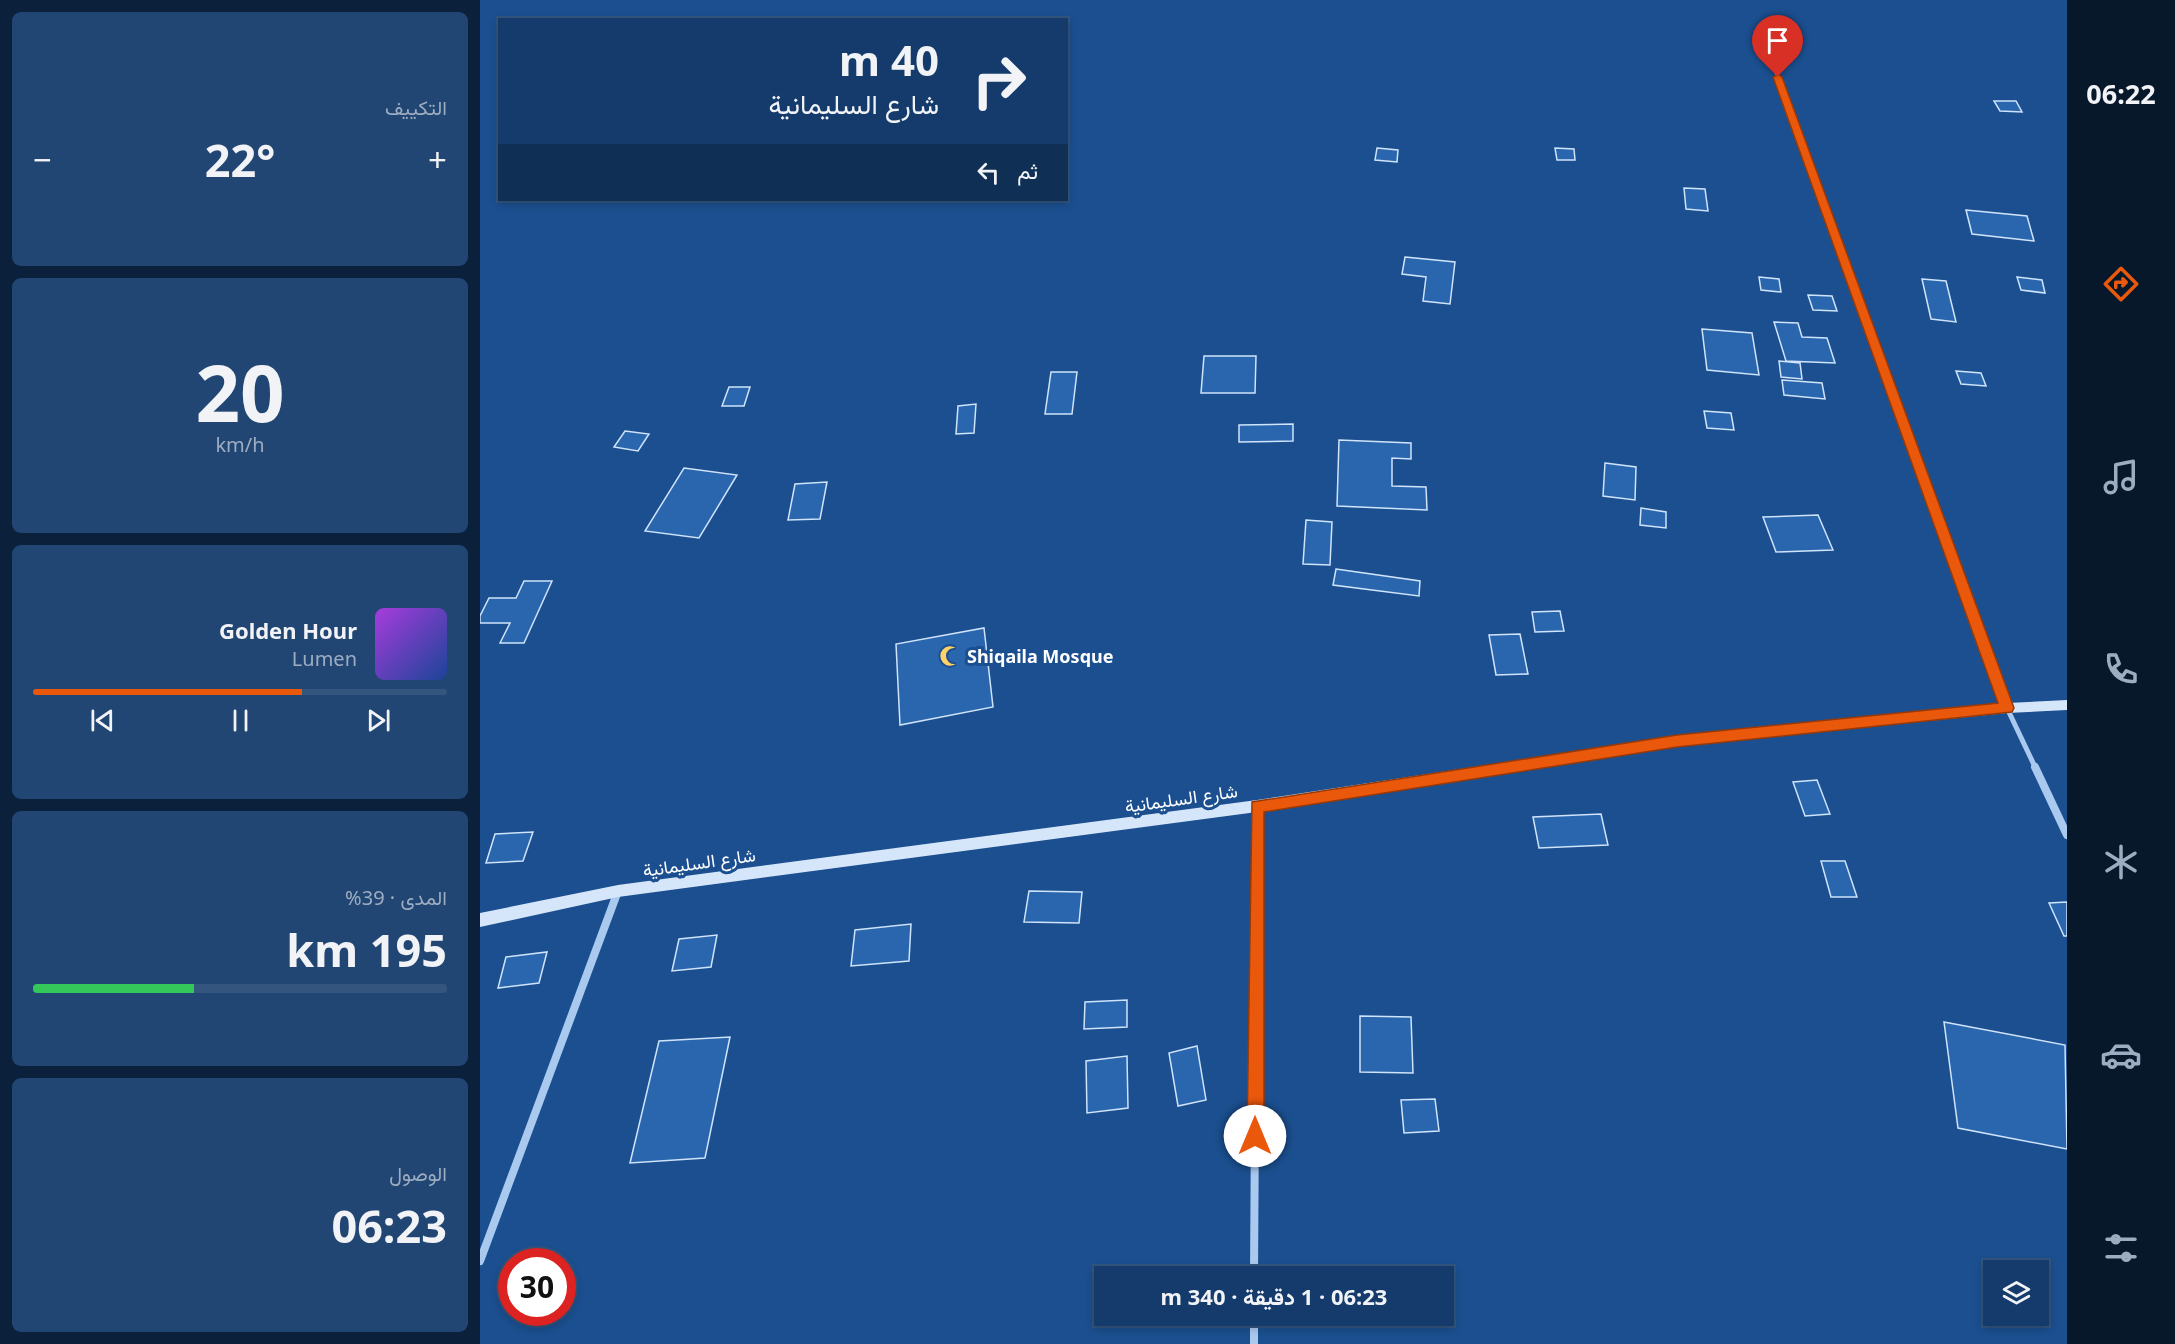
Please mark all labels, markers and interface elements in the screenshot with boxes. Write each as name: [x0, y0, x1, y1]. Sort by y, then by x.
pin: [1752, 15, 1803, 77]
icon: arrive: [1761, 24, 1794, 57]
text: 40 m: [839, 31, 939, 88]
icon: right: [960, 42, 1038, 120]
text: 06:22: [2086, 75, 2156, 112]
text: شارع السليمانية: [768, 85, 939, 122]
text: التكييف: [385, 94, 447, 121]
text: 22°: [205, 129, 275, 190]
text: −: [33, 137, 52, 182]
text: +: [428, 137, 447, 182]
text: ثم: [1017, 155, 1038, 185]
icon: left: [972, 156, 1005, 189]
icon: directions: [2100, 263, 2142, 305]
text: 20: [195, 339, 285, 445]
text: km/h: [215, 431, 265, 458]
icon: music: [2100, 456, 2142, 498]
text: Golden Hour: [219, 615, 357, 645]
mosque icon: Shiqaila Mosque: [938, 644, 962, 668]
place label: Shiqaila Mosque: [967, 644, 1113, 668]
text: Lumen: [292, 645, 357, 672]
icon: phone: [2100, 648, 2142, 690]
icon: previous: [86, 704, 119, 737]
icon: pause: [224, 704, 257, 737]
icon: next: [362, 704, 395, 737]
street label: شارع السليمانية: [1123, 778, 1239, 819]
icon: climate: [2100, 841, 2142, 883]
street label: شارع السليمانية: [641, 842, 757, 883]
text: المدى · 39%: [345, 884, 447, 911]
text: 195 km: [286, 919, 447, 980]
icon: car: [2100, 1034, 2142, 1076]
position arrow: [1223, 1104, 1287, 1168]
text: الوصول: [389, 1160, 447, 1187]
text: 06:23: [331, 1195, 447, 1256]
icon: filters: [2100, 1227, 2142, 1269]
speed limit sign: 30: [498, 1248, 576, 1326]
map controls: [1983, 1260, 2049, 1326]
button: layers: [1983, 1260, 2049, 1326]
text: 06:23 · 1 دقيقة · 340 m: [1161, 1281, 1387, 1311]

